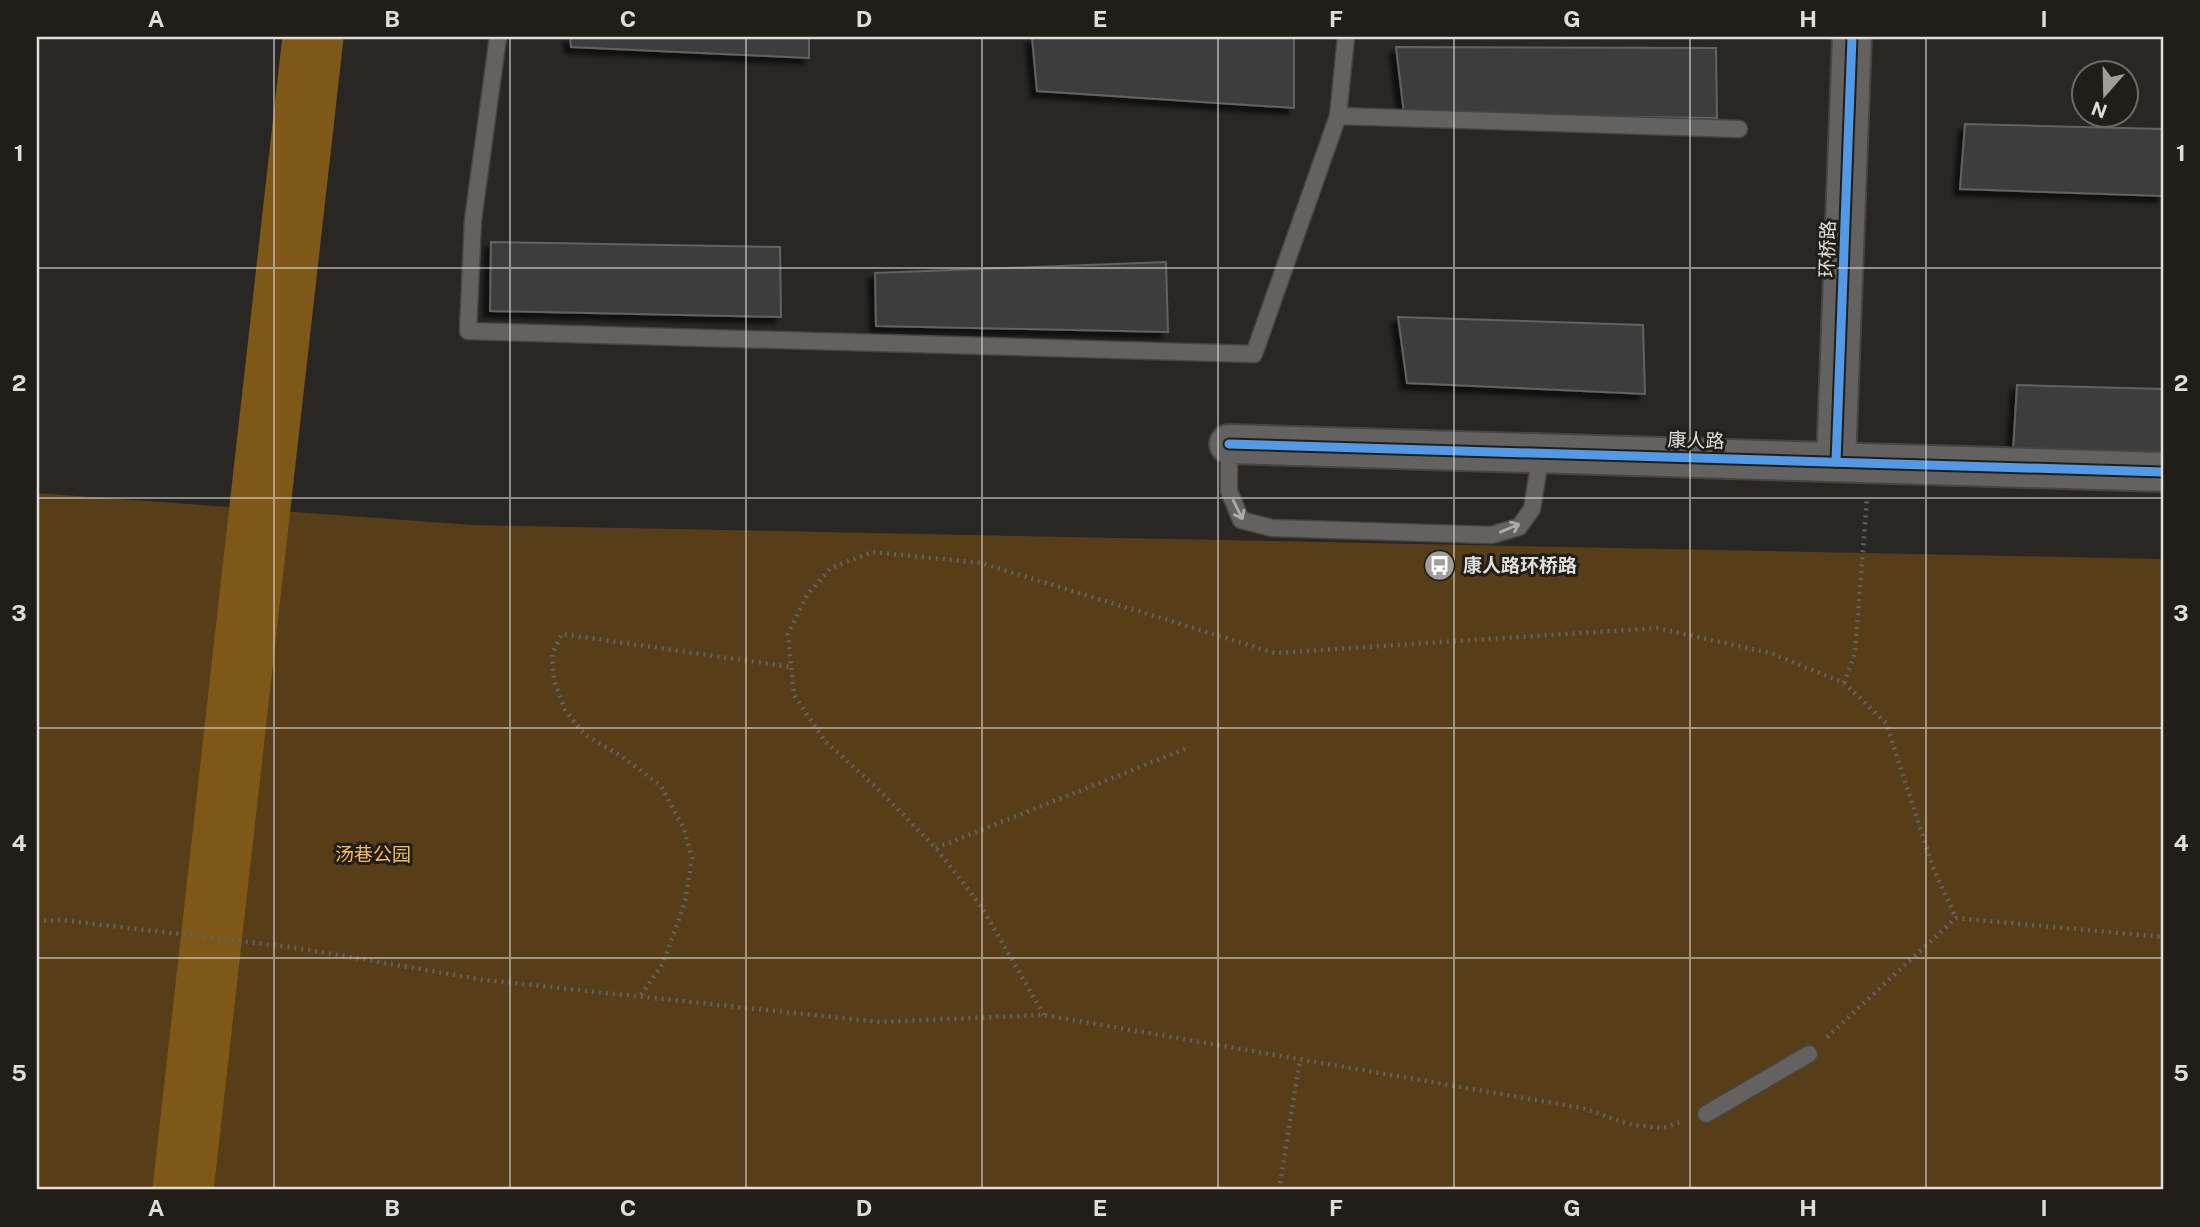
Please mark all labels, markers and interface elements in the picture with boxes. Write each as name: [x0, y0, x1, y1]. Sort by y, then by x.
text: A: [148, 5, 165, 32]
text: B: [384, 5, 400, 32]
text: C: [620, 5, 636, 32]
text: D: [856, 5, 872, 32]
text: E: [1093, 5, 1107, 32]
text: F: [1329, 5, 1343, 32]
text: G: [1563, 5, 1581, 32]
text: H: [1799, 5, 1817, 32]
text: I: [2040, 5, 2048, 32]
north arrow: [2070, 60, 2140, 130]
text: N: [2088, 97, 2110, 123]
text: 1: [14, 139, 24, 166]
text: 1: [2176, 139, 2186, 166]
street label: 环桥路: [1815, 220, 1839, 278]
text: 2: [12, 369, 26, 396]
text: 2: [2174, 369, 2188, 396]
street label: 康人路: [1667, 428, 1725, 452]
one-way arrow: [1232, 499, 1245, 520]
one-way arrow: [1499, 521, 1520, 534]
bus stop icon: 康人路环桥路: [1423, 548, 1457, 582]
place label: 康人路环桥路: [1463, 554, 1577, 576]
text: 3: [11, 599, 27, 626]
text: 3: [2173, 599, 2189, 626]
text: 4: [11, 829, 27, 856]
text: 4: [2173, 829, 2189, 856]
park label: 汤巷公园: [335, 843, 411, 865]
text: 5: [11, 1059, 27, 1086]
text: 5: [2173, 1059, 2189, 1086]
text: A: [148, 1194, 165, 1221]
text: B: [384, 1194, 400, 1221]
text: C: [620, 1194, 636, 1221]
text: D: [856, 1194, 872, 1221]
text: E: [1093, 1194, 1107, 1221]
text: F: [1329, 1194, 1343, 1221]
text: G: [1563, 1194, 1581, 1221]
text: H: [1799, 1194, 1817, 1221]
text: I: [2040, 1194, 2048, 1221]

